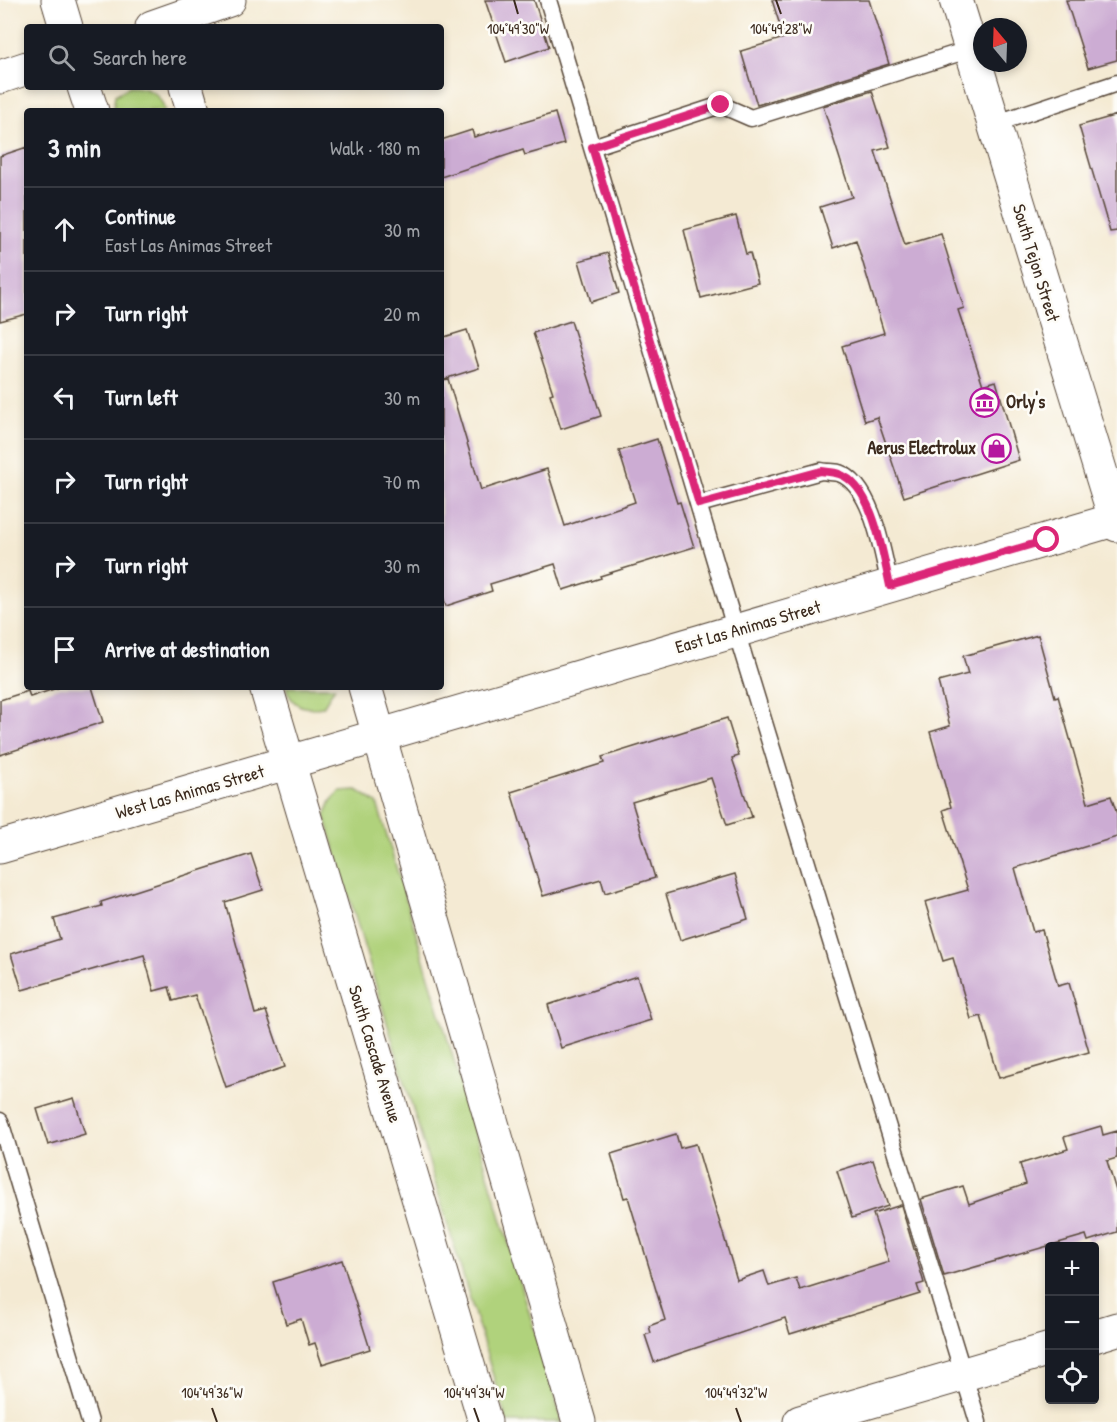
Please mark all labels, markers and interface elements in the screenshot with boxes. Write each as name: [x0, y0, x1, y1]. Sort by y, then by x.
text: 104°49'30"W: [487, 18, 550, 39]
text: 104°49'28"W: [750, 18, 813, 39]
north arrow: [973, 18, 1027, 72]
search box: [24, 24, 444, 90]
icon: search: [45, 41, 78, 74]
text: Search here: [93, 42, 187, 72]
route end: [707, 91, 733, 117]
text: 3 min: [48, 130, 101, 165]
text: Walk · 180 m: [330, 134, 420, 161]
text: Continue: [105, 201, 176, 231]
street label: South Tejon Street: [1007, 201, 1066, 326]
icon: ahead: [48, 213, 81, 246]
text: 30 m: [384, 216, 420, 243]
text: East Las Animas Street: [105, 231, 272, 258]
icon: right: [48, 297, 81, 330]
text: Turn right: [105, 298, 188, 328]
text: 20 m: [383, 300, 420, 327]
icon: left: [48, 381, 81, 414]
text: Turn left: [105, 382, 178, 412]
text: 30 m: [384, 384, 420, 411]
museum icon: Orly's: [969, 386, 1001, 418]
place label: Orly's: [1006, 389, 1045, 415]
shop icon: Aerus Electrolux: [981, 432, 1013, 464]
place label: Aerus Electrolux: [868, 435, 976, 460]
icon: right: [48, 465, 81, 498]
text: Turn right: [105, 466, 188, 496]
text: 70 m: [383, 468, 420, 495]
route start: [1033, 526, 1059, 552]
icon: right: [48, 549, 81, 582]
text: Turn right: [105, 550, 188, 580]
text: 30 m: [384, 552, 420, 579]
street label: East Las Animas Street: [672, 594, 824, 659]
icon: arrive: [48, 633, 81, 666]
text: Arrive at destination: [105, 634, 270, 664]
street label: West Las Animas Street: [113, 758, 268, 825]
street label: South Cascade Avenue: [343, 982, 408, 1126]
map controls: [1045, 1242, 1099, 1404]
button: +: [1045, 1242, 1099, 1296]
button: −: [1045, 1296, 1099, 1350]
button: locate: [1045, 1350, 1099, 1404]
text: 104°49'36"W: [181, 1382, 243, 1403]
text: 104°49'34"W: [444, 1382, 505, 1403]
text: 104°49'32"W: [705, 1382, 768, 1403]

